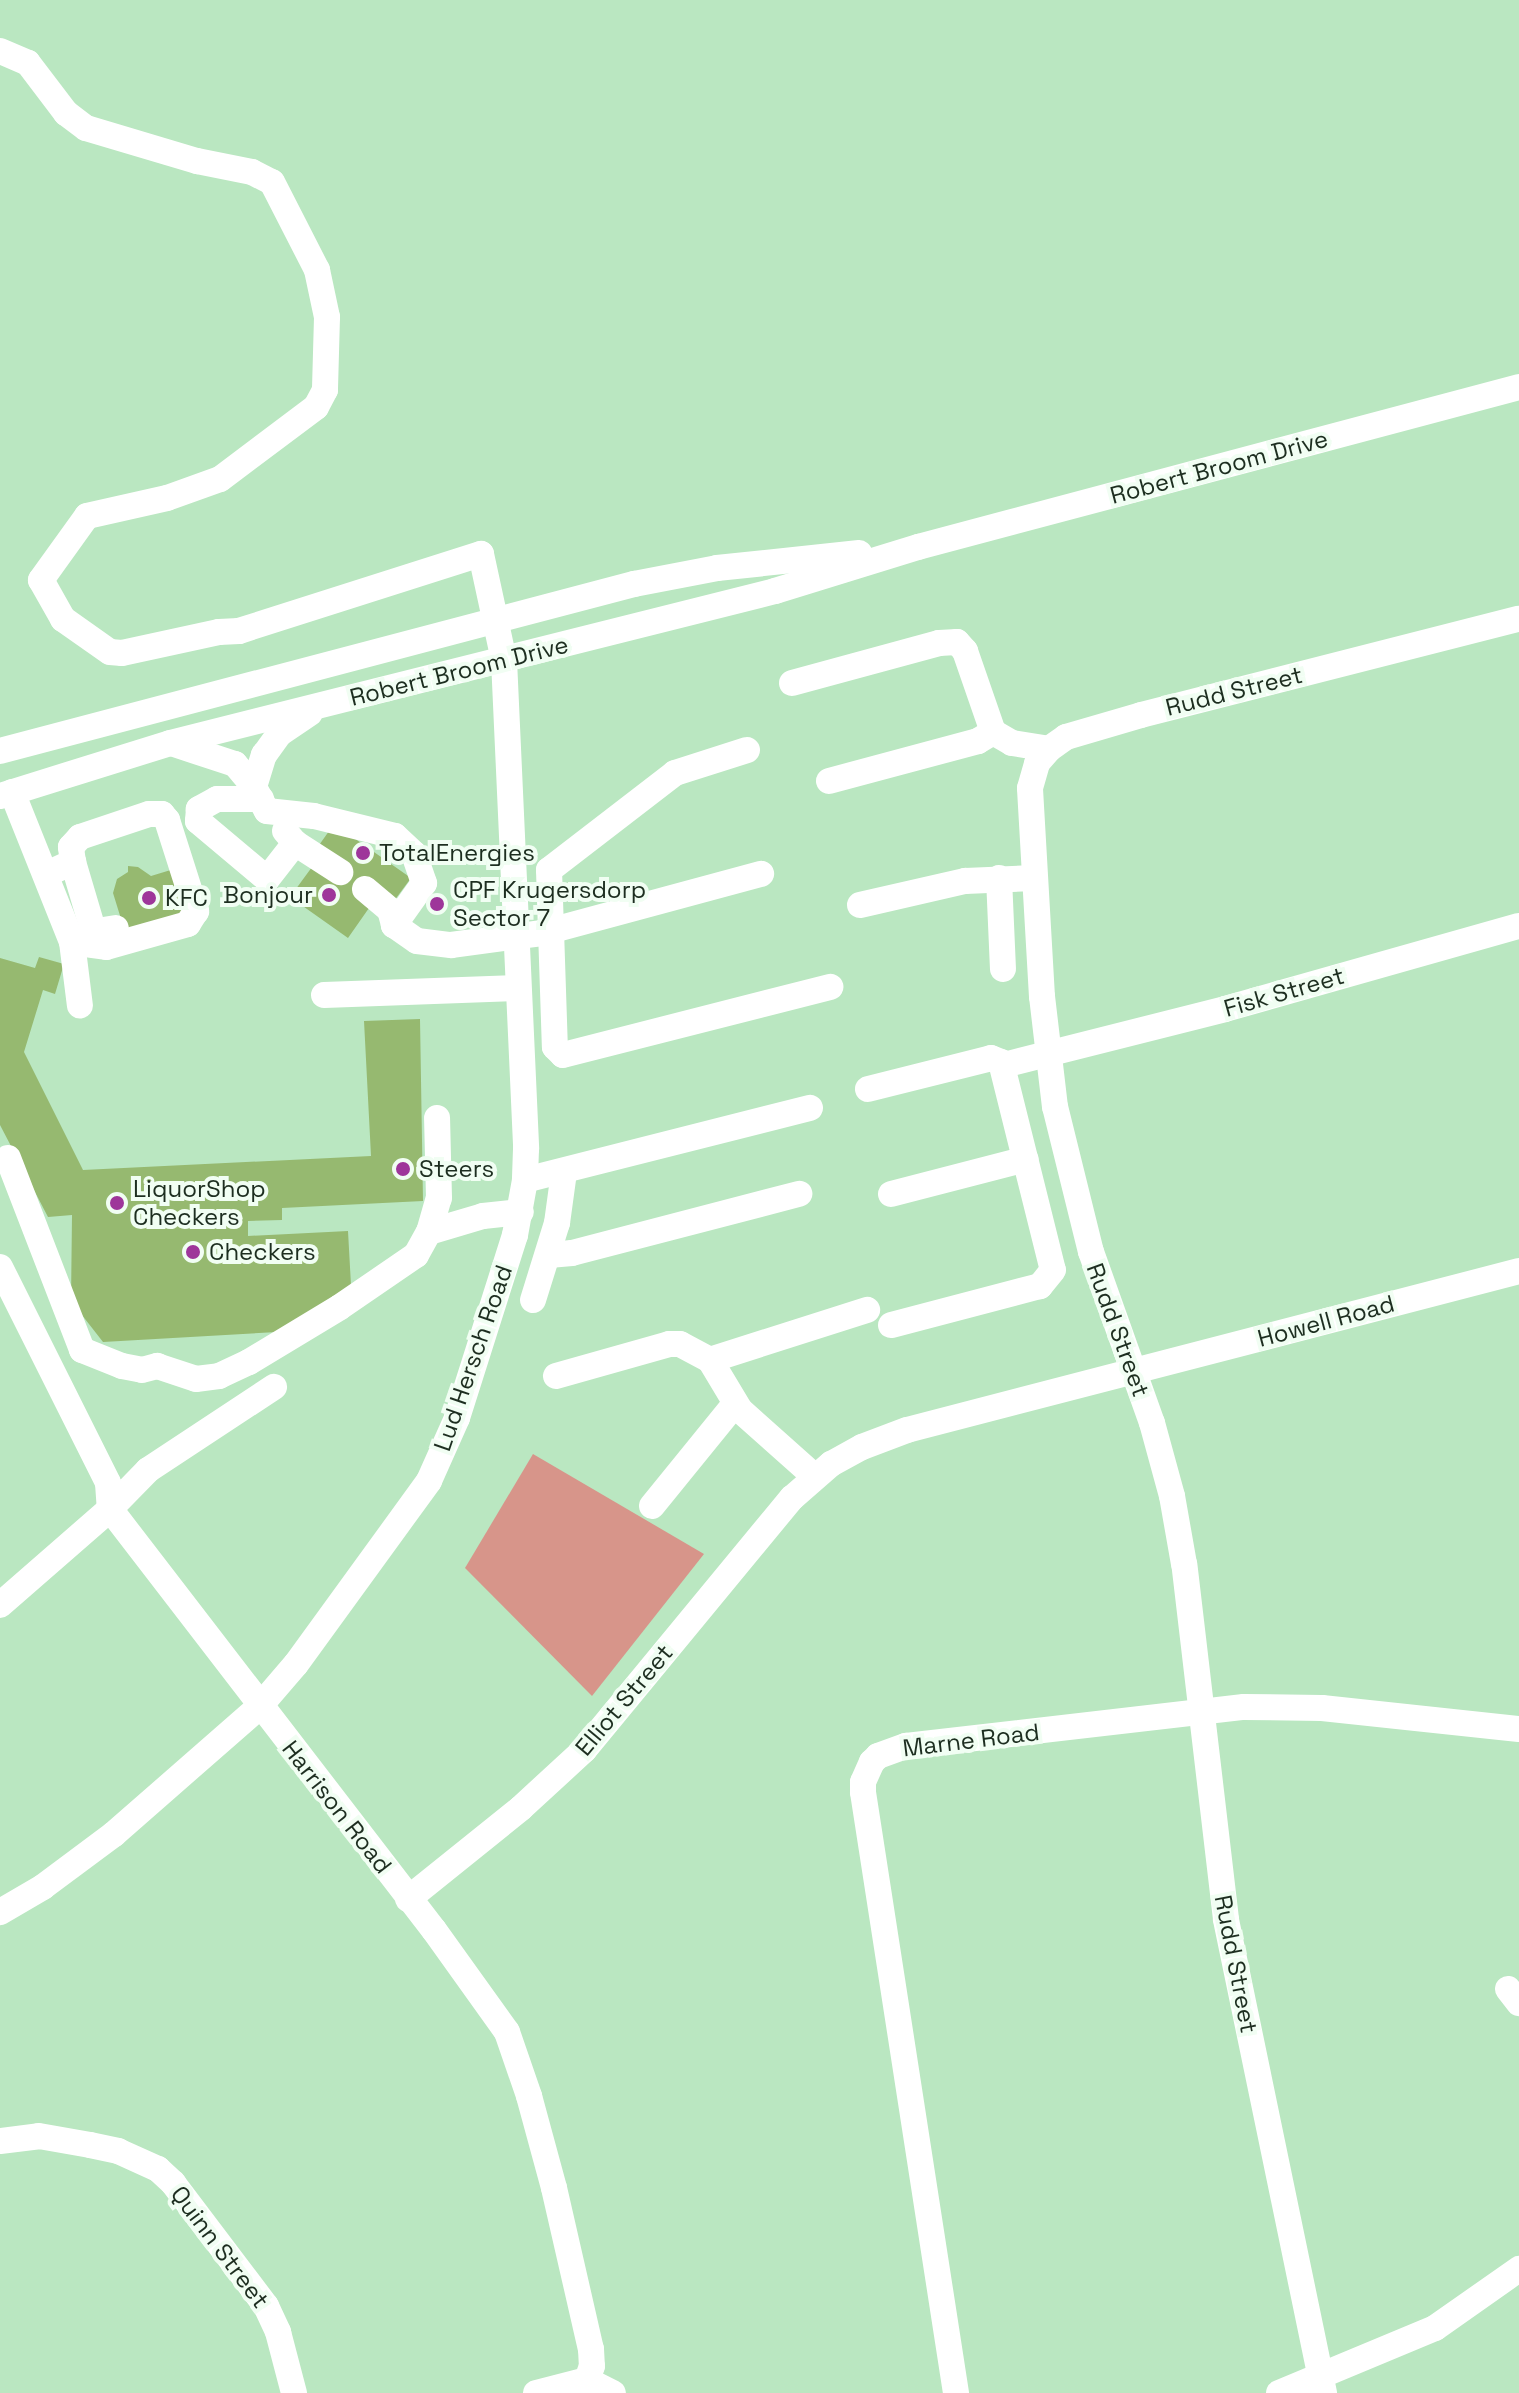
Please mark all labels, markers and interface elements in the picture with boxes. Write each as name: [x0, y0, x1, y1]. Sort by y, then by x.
street label: Robert Broom Drive: [1107, 424, 1331, 510]
street label: Robert Broom Drive: [347, 630, 571, 712]
street label: Rudd Street: [1162, 660, 1306, 722]
place label: TotalEnergies: [379, 839, 535, 867]
marker: TotalEnergies: [354, 844, 372, 862]
place label: CPF Krugersdorp Sector 7: [453, 876, 646, 932]
place label: Bonjour: [223, 881, 313, 909]
place label: KFC: [165, 884, 208, 912]
marker: Bonjour: [320, 886, 338, 904]
marker: KFC: [140, 889, 158, 907]
marker: CPF Krugersdorp Sector 7: [428, 895, 446, 913]
street label: Fisk Street: [1220, 961, 1348, 1023]
place label: Steers: [419, 1155, 494, 1183]
marker: Steers: [394, 1160, 412, 1178]
place label: LiquorShop Checkers: [133, 1175, 266, 1231]
marker: LiquorShop Checkers: [108, 1194, 126, 1212]
place label: Checkers: [209, 1238, 316, 1266]
marker: Checkers: [184, 1243, 202, 1261]
street label: Rudd Street: [1080, 1259, 1156, 1401]
street label: Lud Hersch Road: [428, 1261, 518, 1455]
street label: Howell Road: [1254, 1289, 1398, 1353]
street label: Elliot Street: [569, 1639, 679, 1761]
street label: Marne Road: [901, 1717, 1041, 1763]
street label: Harrison Road: [276, 1735, 398, 1879]
street label: Rudd Street: [1208, 1892, 1264, 2036]
street label: Quinn Street: [165, 2180, 275, 2314]

